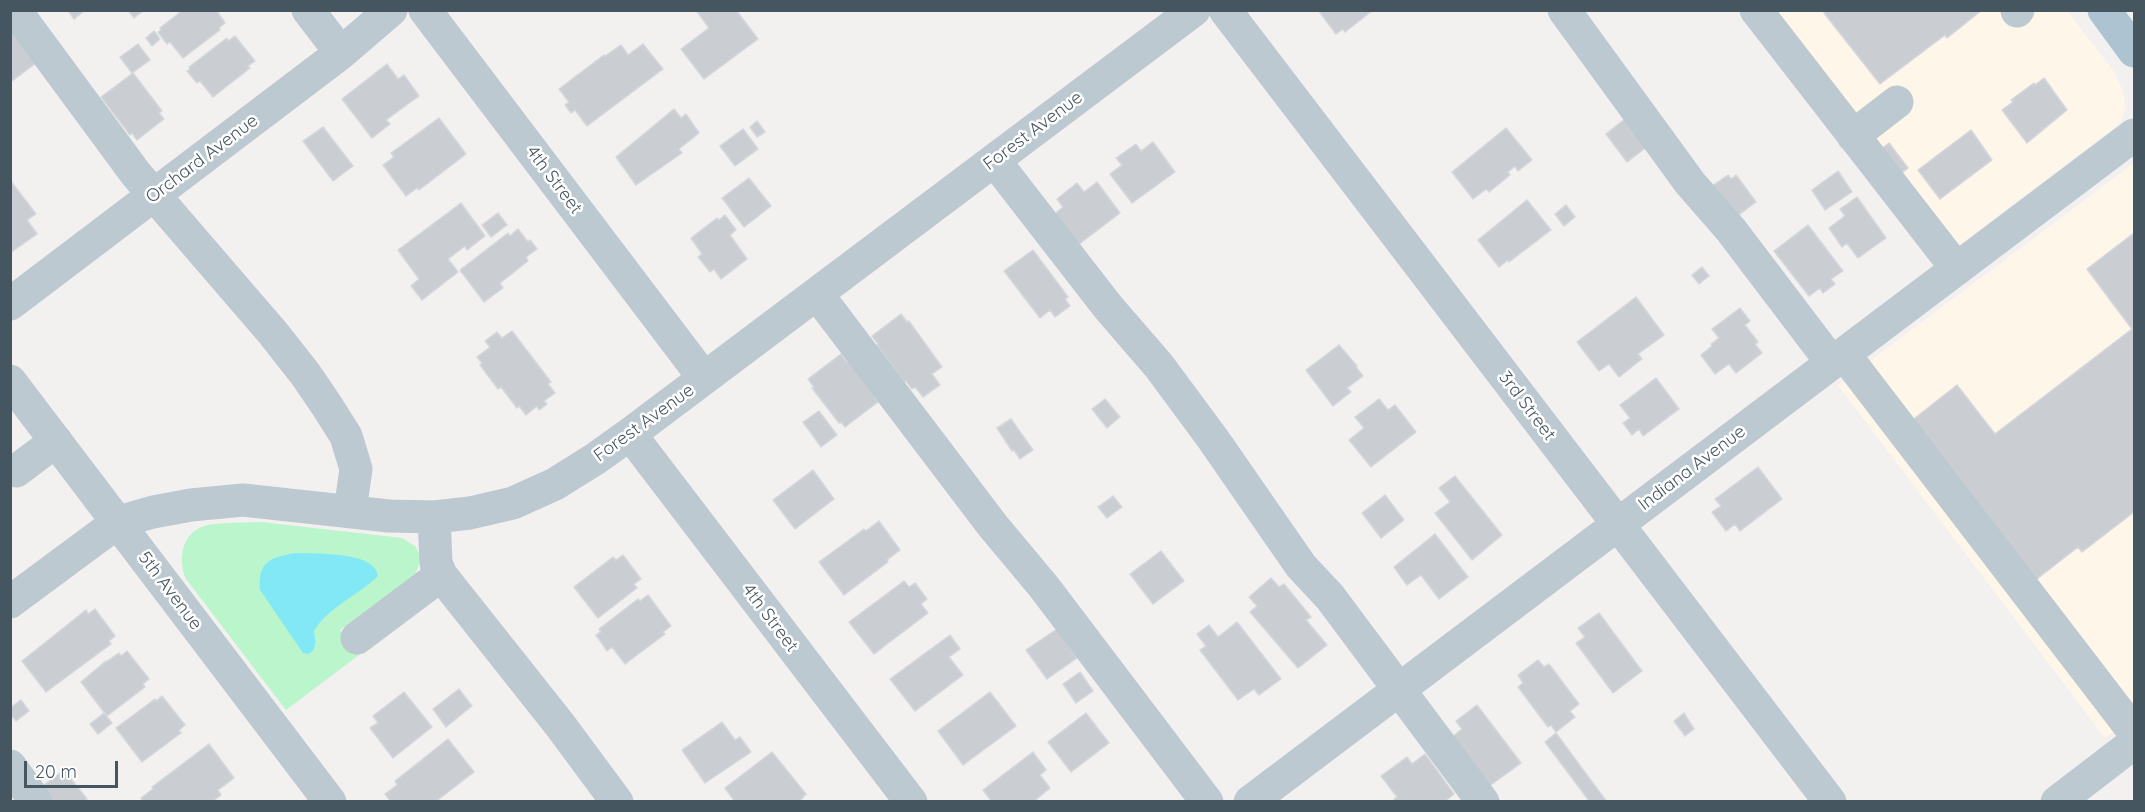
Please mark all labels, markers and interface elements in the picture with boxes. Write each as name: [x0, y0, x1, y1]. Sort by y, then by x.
street label: Forest Avenue: [979, 87, 1087, 175]
street label: Orchard Avenue: [142, 110, 262, 208]
street label: 4th Street: [521, 142, 587, 218]
street label: 3rd Street: [1494, 367, 1560, 445]
street label: Forest Avenue: [590, 379, 698, 467]
street label: Indiana Avenue: [1634, 421, 1750, 515]
street label: 5th Avenue: [134, 548, 206, 634]
street label: 4th Street: [737, 580, 803, 656]
scale bar: [27, 749, 122, 787]
text: 20 m: [35, 760, 77, 783]

